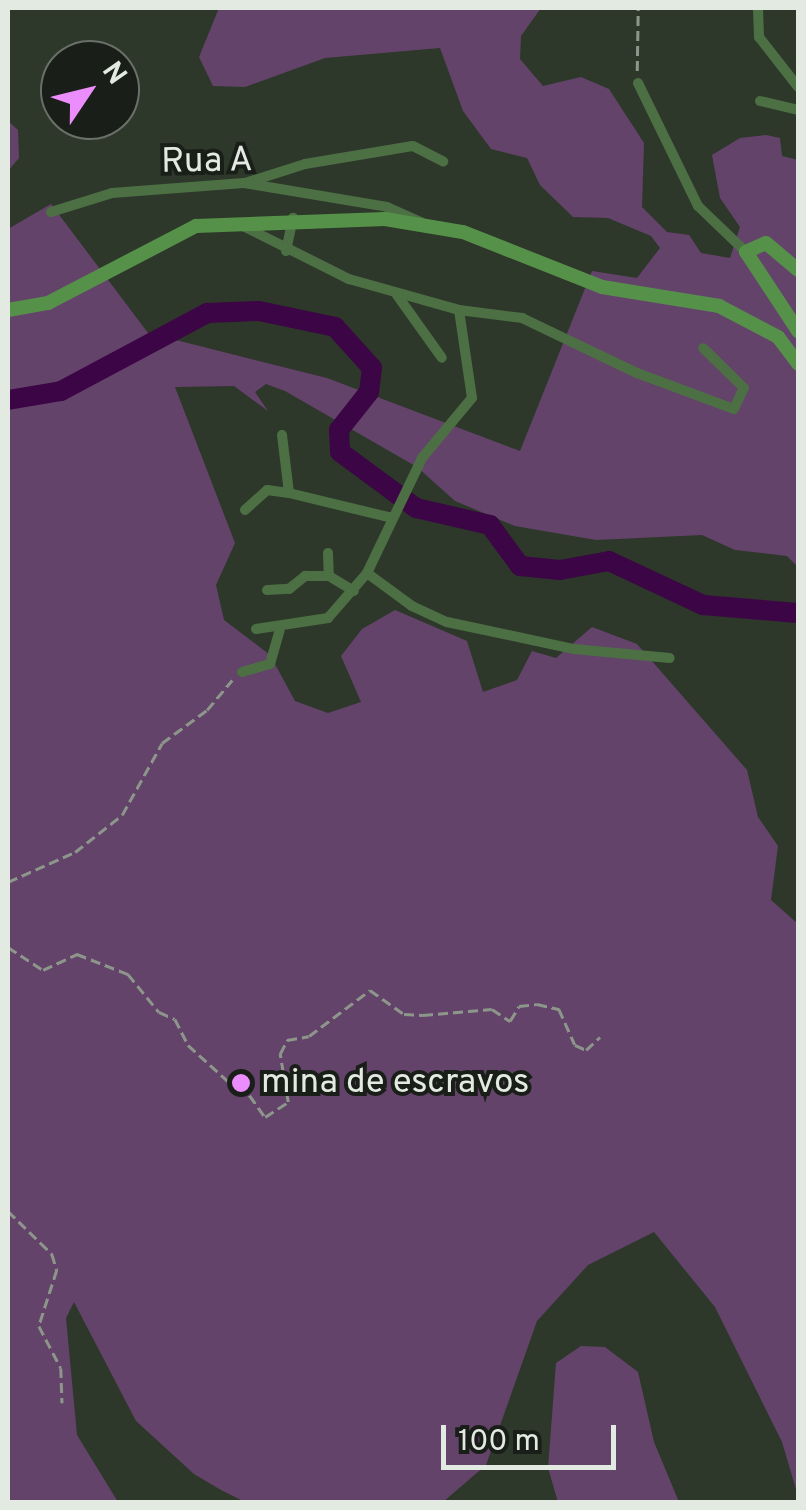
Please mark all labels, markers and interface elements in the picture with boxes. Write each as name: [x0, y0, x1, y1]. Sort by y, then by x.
north arrow: [40, 40, 140, 140]
text: N: [92, 55, 133, 92]
street label: Rua A: [160, 140, 254, 184]
place label: mina de escravos: [261, 1062, 529, 1104]
marker: mina de escravos: [230, 1072, 252, 1094]
scale bar: [446, 1405, 621, 1467]
text: 100 m: [458, 1424, 540, 1461]

